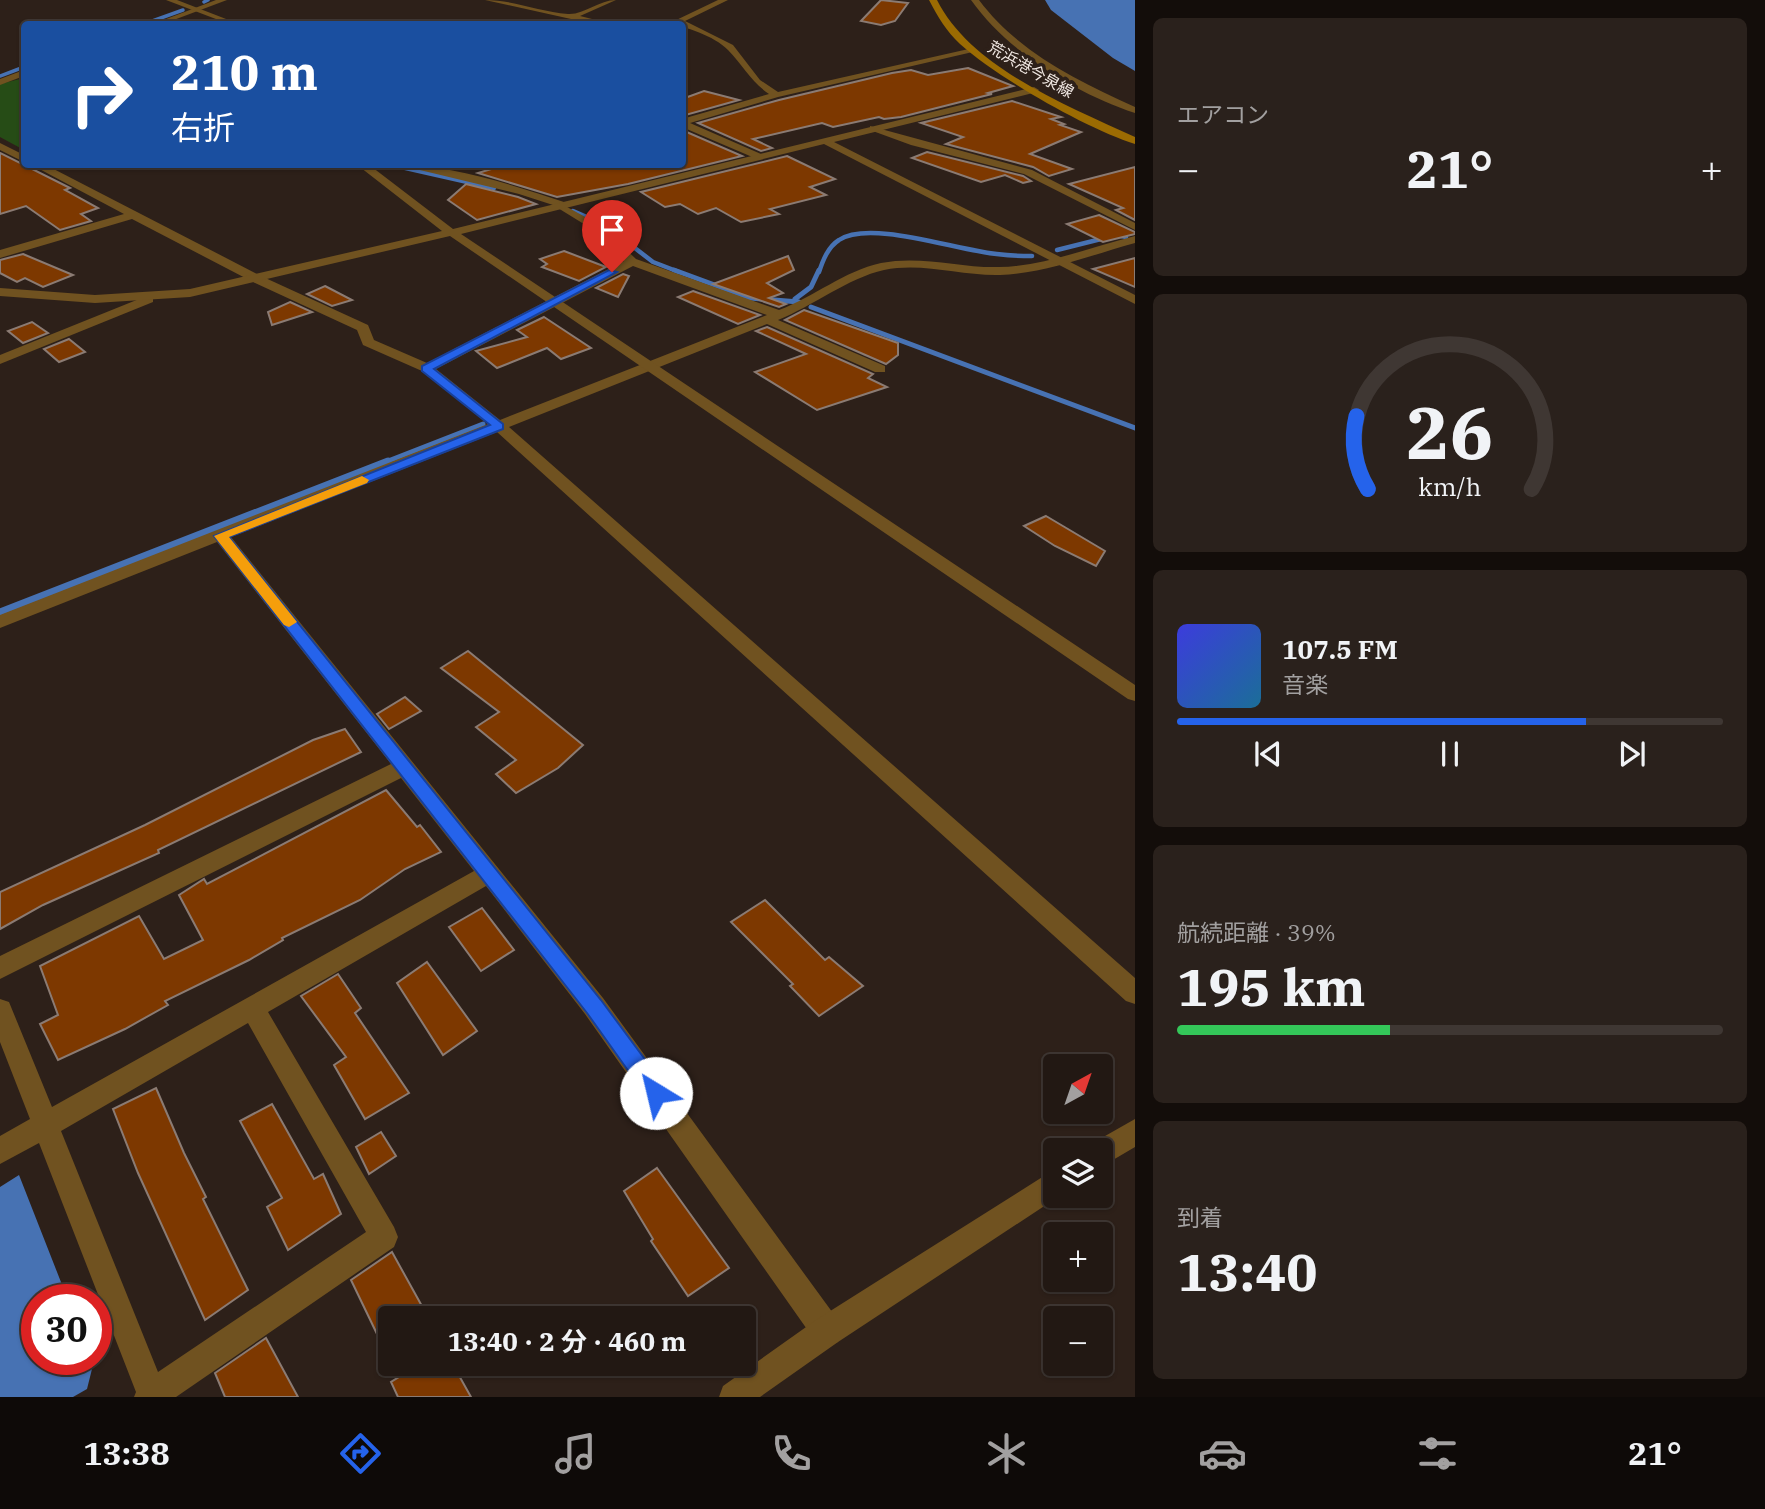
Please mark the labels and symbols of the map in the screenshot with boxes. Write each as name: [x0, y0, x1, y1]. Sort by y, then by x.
street label: 荒浜港今泉線: [984, 36, 1078, 102]
pin: [582, 200, 642, 272]
north arrow: [1043, 1054, 1113, 1124]
position arrow: [619, 1056, 693, 1130]
speed limit sign: 30: [21, 1284, 112, 1375]

